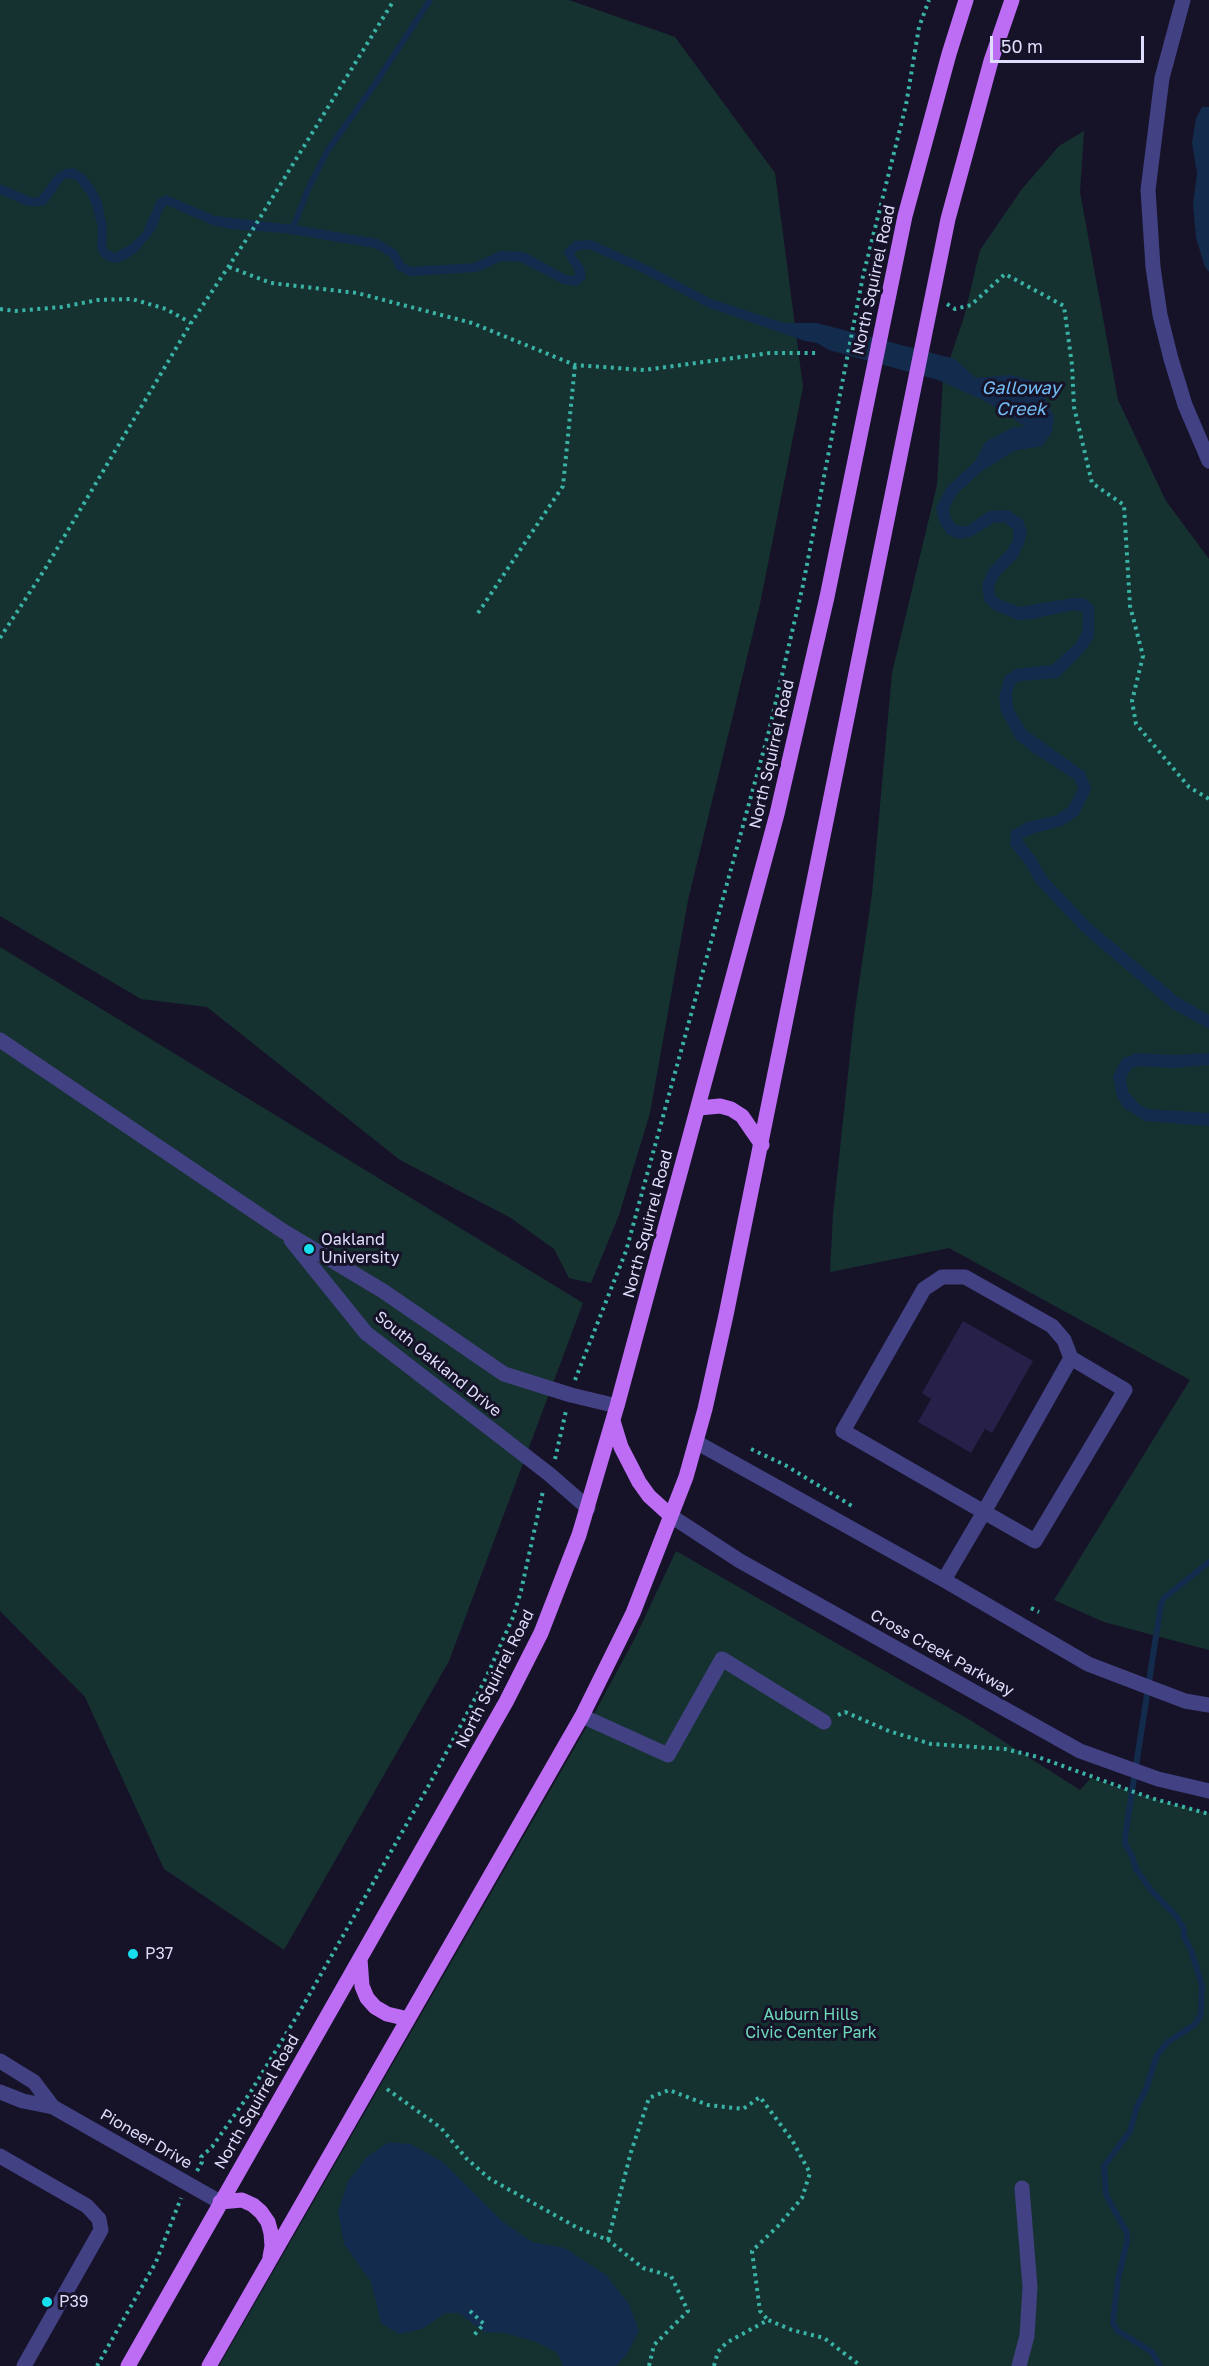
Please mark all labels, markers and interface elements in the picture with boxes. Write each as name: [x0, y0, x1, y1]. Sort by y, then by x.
scale bar: [993, 24, 1148, 62]
text: 50 m: [1001, 35, 1043, 57]
street label: North Squirrel Road: [849, 203, 899, 357]
water label: Galloway Creek: [982, 377, 1060, 420]
street label: North Squirrel Road: [745, 678, 799, 830]
street label: North Squirrel Road: [619, 1148, 677, 1300]
place label: Oakland University: [321, 1230, 399, 1268]
marker: Oakland University: [302, 1242, 316, 1256]
street label: South Oakland Drive: [371, 1307, 505, 1421]
street label: Cross Creek Parkway: [867, 1606, 1017, 1700]
street label: North Squirrel Road: [452, 1607, 538, 1751]
place label: P37: [145, 1944, 173, 1964]
marker: P37: [126, 1947, 140, 1961]
park label: Auburn Hills Civic Center Park: [745, 2005, 877, 2043]
street label: North Squirrel Road: [211, 2031, 303, 2173]
street label: Pioneer Drive: [97, 2105, 195, 2173]
place label: P39: [59, 2292, 89, 2312]
marker: P39: [40, 2295, 54, 2309]

